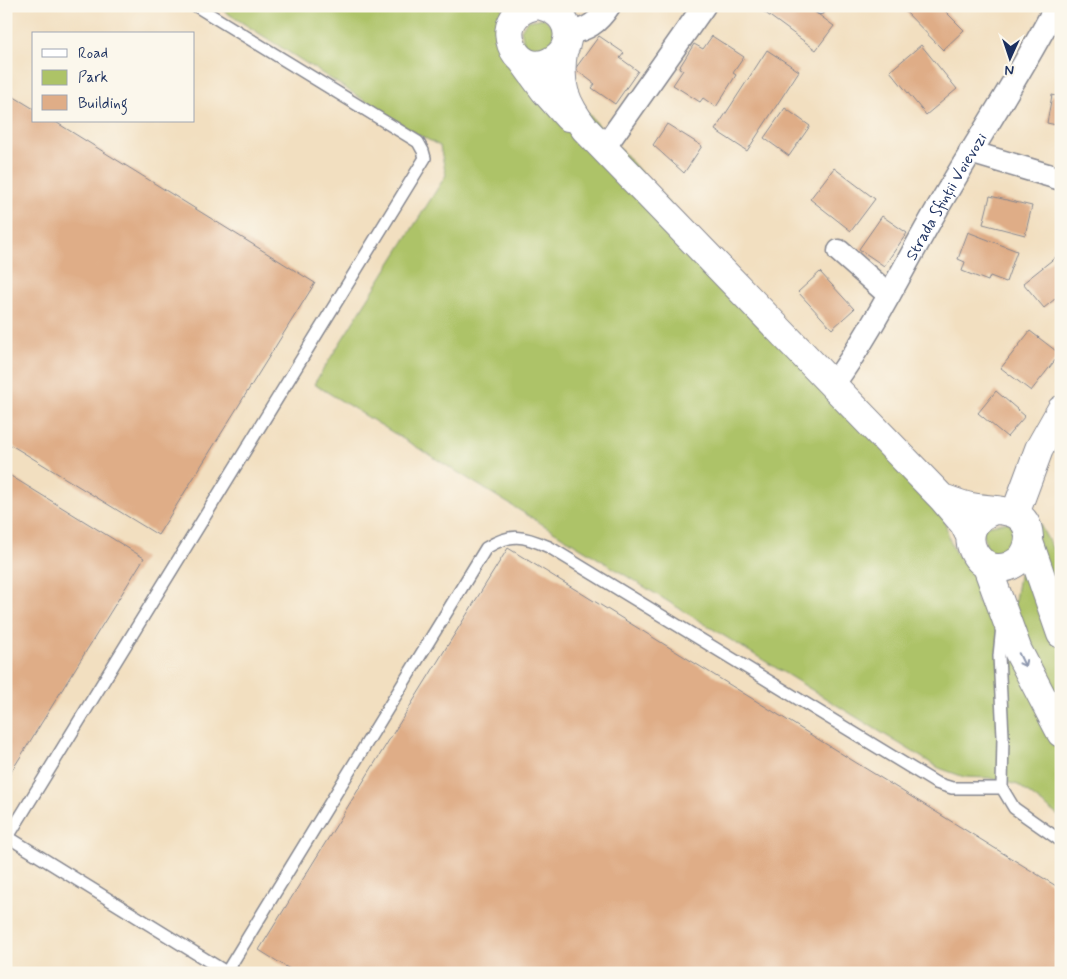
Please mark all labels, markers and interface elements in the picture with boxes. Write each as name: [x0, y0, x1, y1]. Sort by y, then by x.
legend: [32, 32, 195, 122]
north arrow: [984, 32, 1034, 82]
text: Road: [78, 44, 108, 64]
text: N: [1004, 61, 1015, 79]
text: Park: [78, 68, 108, 88]
text: Building: [78, 94, 128, 115]
street label: Strada Sfinții Voievozi: [901, 129, 992, 264]
one-way arrow: [1018, 652, 1027, 667]

